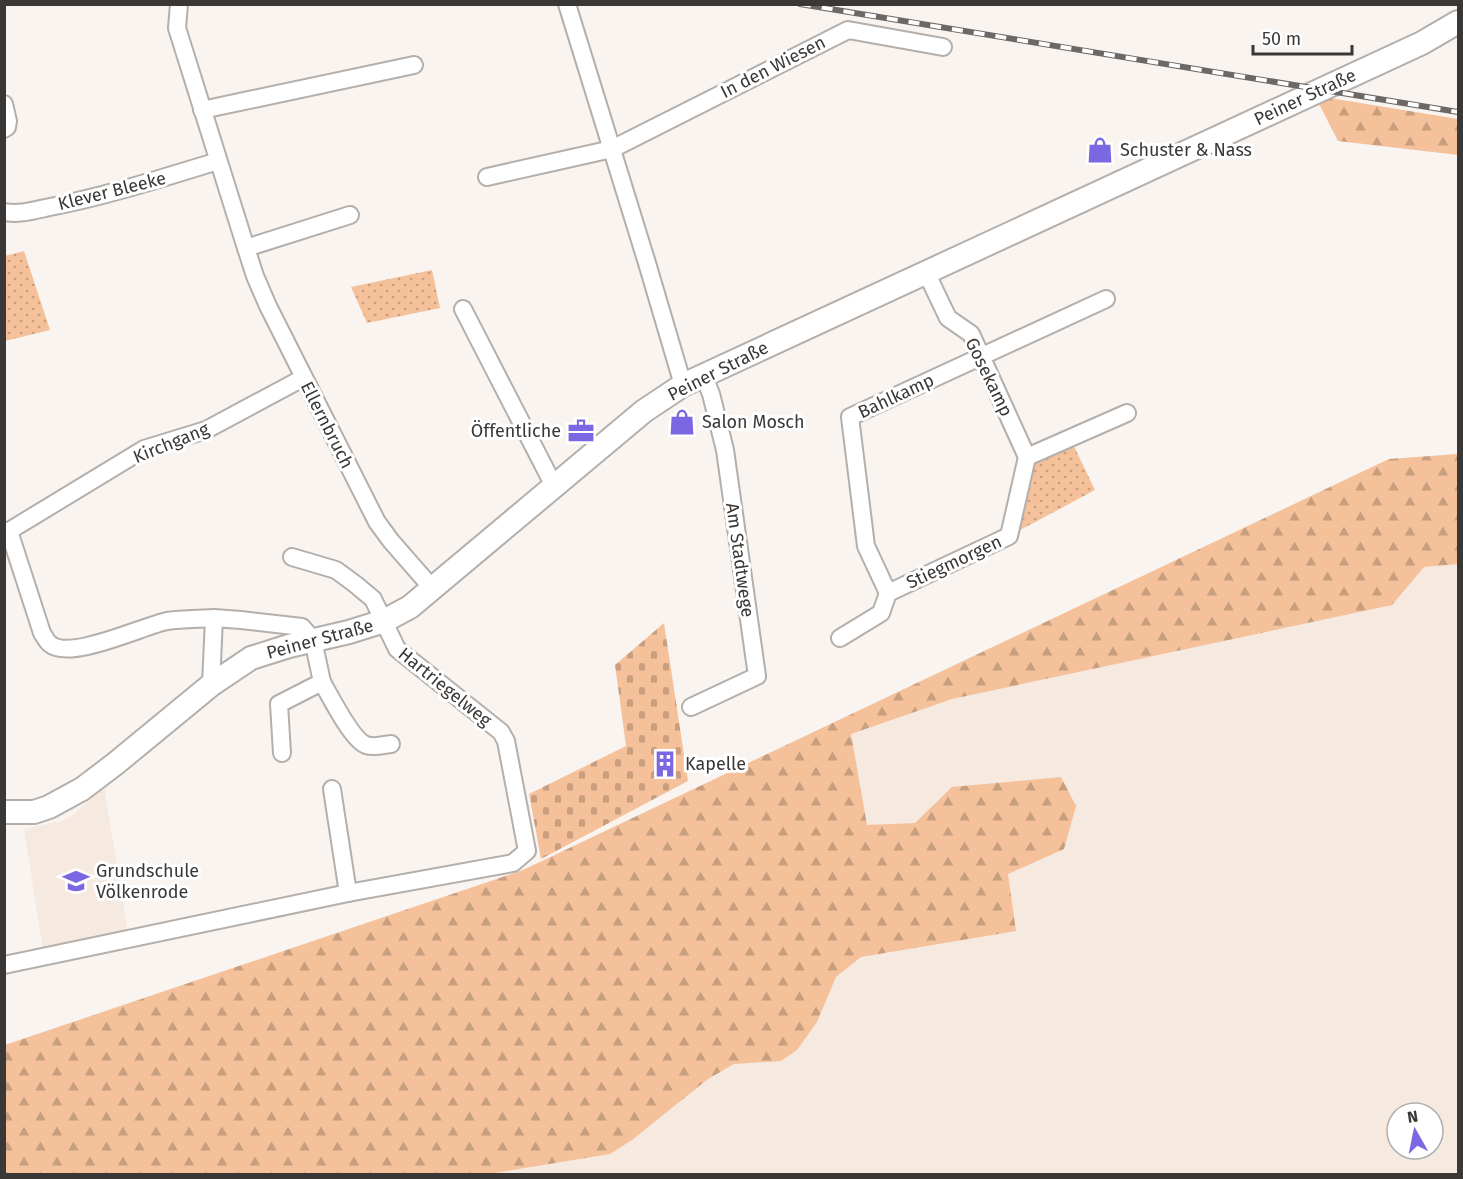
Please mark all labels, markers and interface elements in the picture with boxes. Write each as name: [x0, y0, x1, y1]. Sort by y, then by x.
scale bar: [1253, 18, 1352, 56]
text: 50 m: [1262, 28, 1301, 50]
street label: In den Wiesen: [717, 31, 829, 103]
street label: Peiner Straße: [1251, 64, 1359, 130]
shop icon: Schuster & Nass: [1085, 135, 1115, 165]
place label: Schuster & Nass: [1120, 139, 1252, 161]
street label: Klever Bleeke: [56, 167, 168, 215]
street label: Gosekamp: [960, 334, 1018, 420]
street label: Peiner Straße: [664, 336, 772, 406]
street label: Bahlkamp: [854, 369, 938, 423]
street label: Ellernbruch: [296, 378, 358, 472]
shop icon: Salon Mosch: [667, 407, 697, 437]
place label: Salon Mosch: [702, 411, 805, 433]
office icon: Öffentliche: [566, 416, 596, 446]
street label: Kirchgang: [130, 418, 213, 468]
place label: Öffentliche: [471, 420, 561, 442]
street label: Am Stadtwege: [721, 501, 759, 619]
street label: Stiegmorgen: [903, 530, 1005, 594]
street label: Peiner Straße: [264, 614, 376, 664]
street label: Hartriegelweg: [394, 643, 497, 732]
building icon: Kapelle: [650, 749, 680, 779]
place label: Kapelle: [685, 753, 746, 775]
place label: Grundschule Völkenrode: [96, 860, 199, 903]
school or university icon: Grundschule Völkenrode: [61, 866, 91, 896]
north arrow: [1385, 1101, 1445, 1161]
text: N: [1406, 1106, 1419, 1127]

